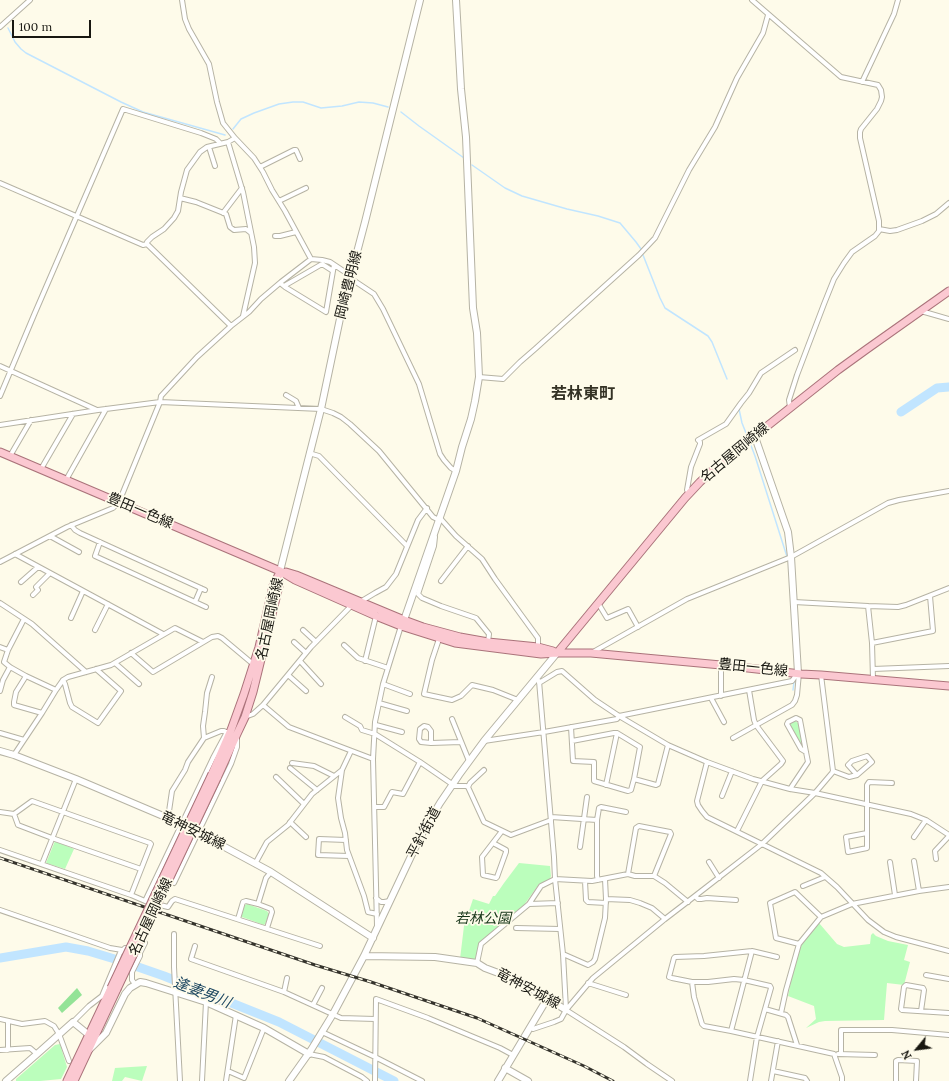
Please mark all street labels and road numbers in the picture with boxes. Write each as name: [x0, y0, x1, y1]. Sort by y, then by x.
street label: 岡崎豊明線: [332, 249, 366, 321]
street label: 名古屋岡崎線: [697, 420, 773, 486]
street label: 豊田一色線: [105, 490, 175, 532]
street label: 名古屋岡崎線: [253, 576, 287, 662]
street label: 豊田一色線: [717, 656, 789, 680]
street label: 平針街道: [403, 804, 445, 862]
street label: 竜神安城線: [158, 808, 228, 854]
street label: 名古屋岡崎線: [126, 875, 176, 959]
street label: 竜神安城線: [493, 965, 563, 1013]

